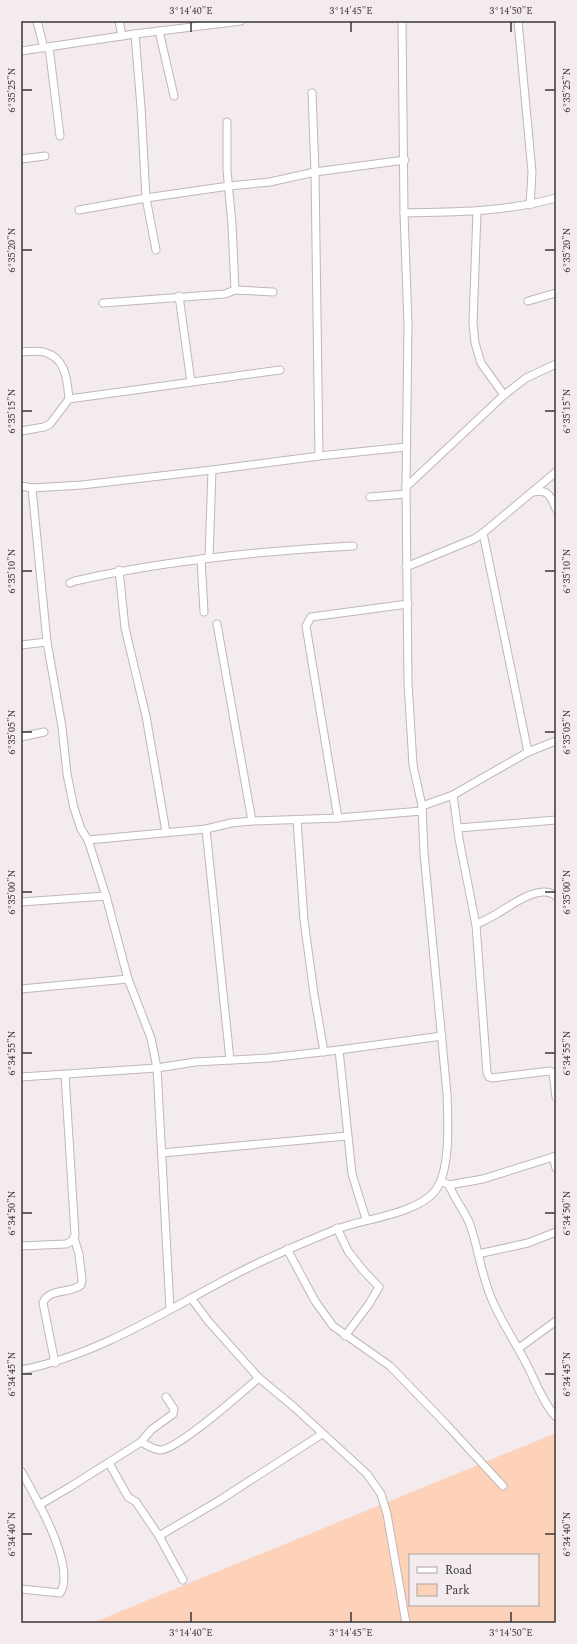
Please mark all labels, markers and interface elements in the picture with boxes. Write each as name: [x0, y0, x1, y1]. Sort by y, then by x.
text: 3°14'40"E: [169, 3, 213, 19]
text: 3°14'45"E: [329, 3, 373, 19]
text: 3°14'50"E: [489, 3, 533, 19]
text: 6°35'25"N: [4, 68, 20, 113]
text: 6°35'25"N: [559, 68, 575, 113]
text: 6°35'20"N: [4, 228, 20, 273]
text: 6°35'20"N: [559, 228, 575, 273]
text: 6°35'15"N: [4, 389, 20, 434]
text: 6°35'15"N: [559, 389, 575, 434]
text: 6°35'10"N: [4, 549, 20, 594]
text: 6°35'10"N: [559, 549, 575, 594]
text: 6°35'05"N: [4, 710, 20, 755]
text: 6°35'05"N: [559, 710, 575, 755]
text: 6°35'00"N: [4, 870, 20, 915]
text: 6°35'00"N: [559, 870, 575, 915]
text: 6°34'55"N: [4, 1031, 20, 1076]
text: 6°34'55"N: [559, 1031, 575, 1076]
text: 6°34'50"N: [4, 1191, 20, 1236]
text: 6°34'50"N: [559, 1191, 575, 1236]
text: 6°34'45"N: [4, 1352, 20, 1397]
text: 6°34'45"N: [559, 1352, 575, 1397]
text: 6°34'40"N: [4, 1512, 20, 1557]
text: 6°34'40"N: [559, 1512, 575, 1557]
legend: [409, 1554, 539, 1606]
text: Road: [445, 1561, 472, 1580]
text: Park: [445, 1581, 470, 1600]
text: 3°14'40"E: [169, 1625, 213, 1641]
text: 3°14'45"E: [329, 1625, 373, 1641]
text: 3°14'50"E: [489, 1625, 533, 1641]

